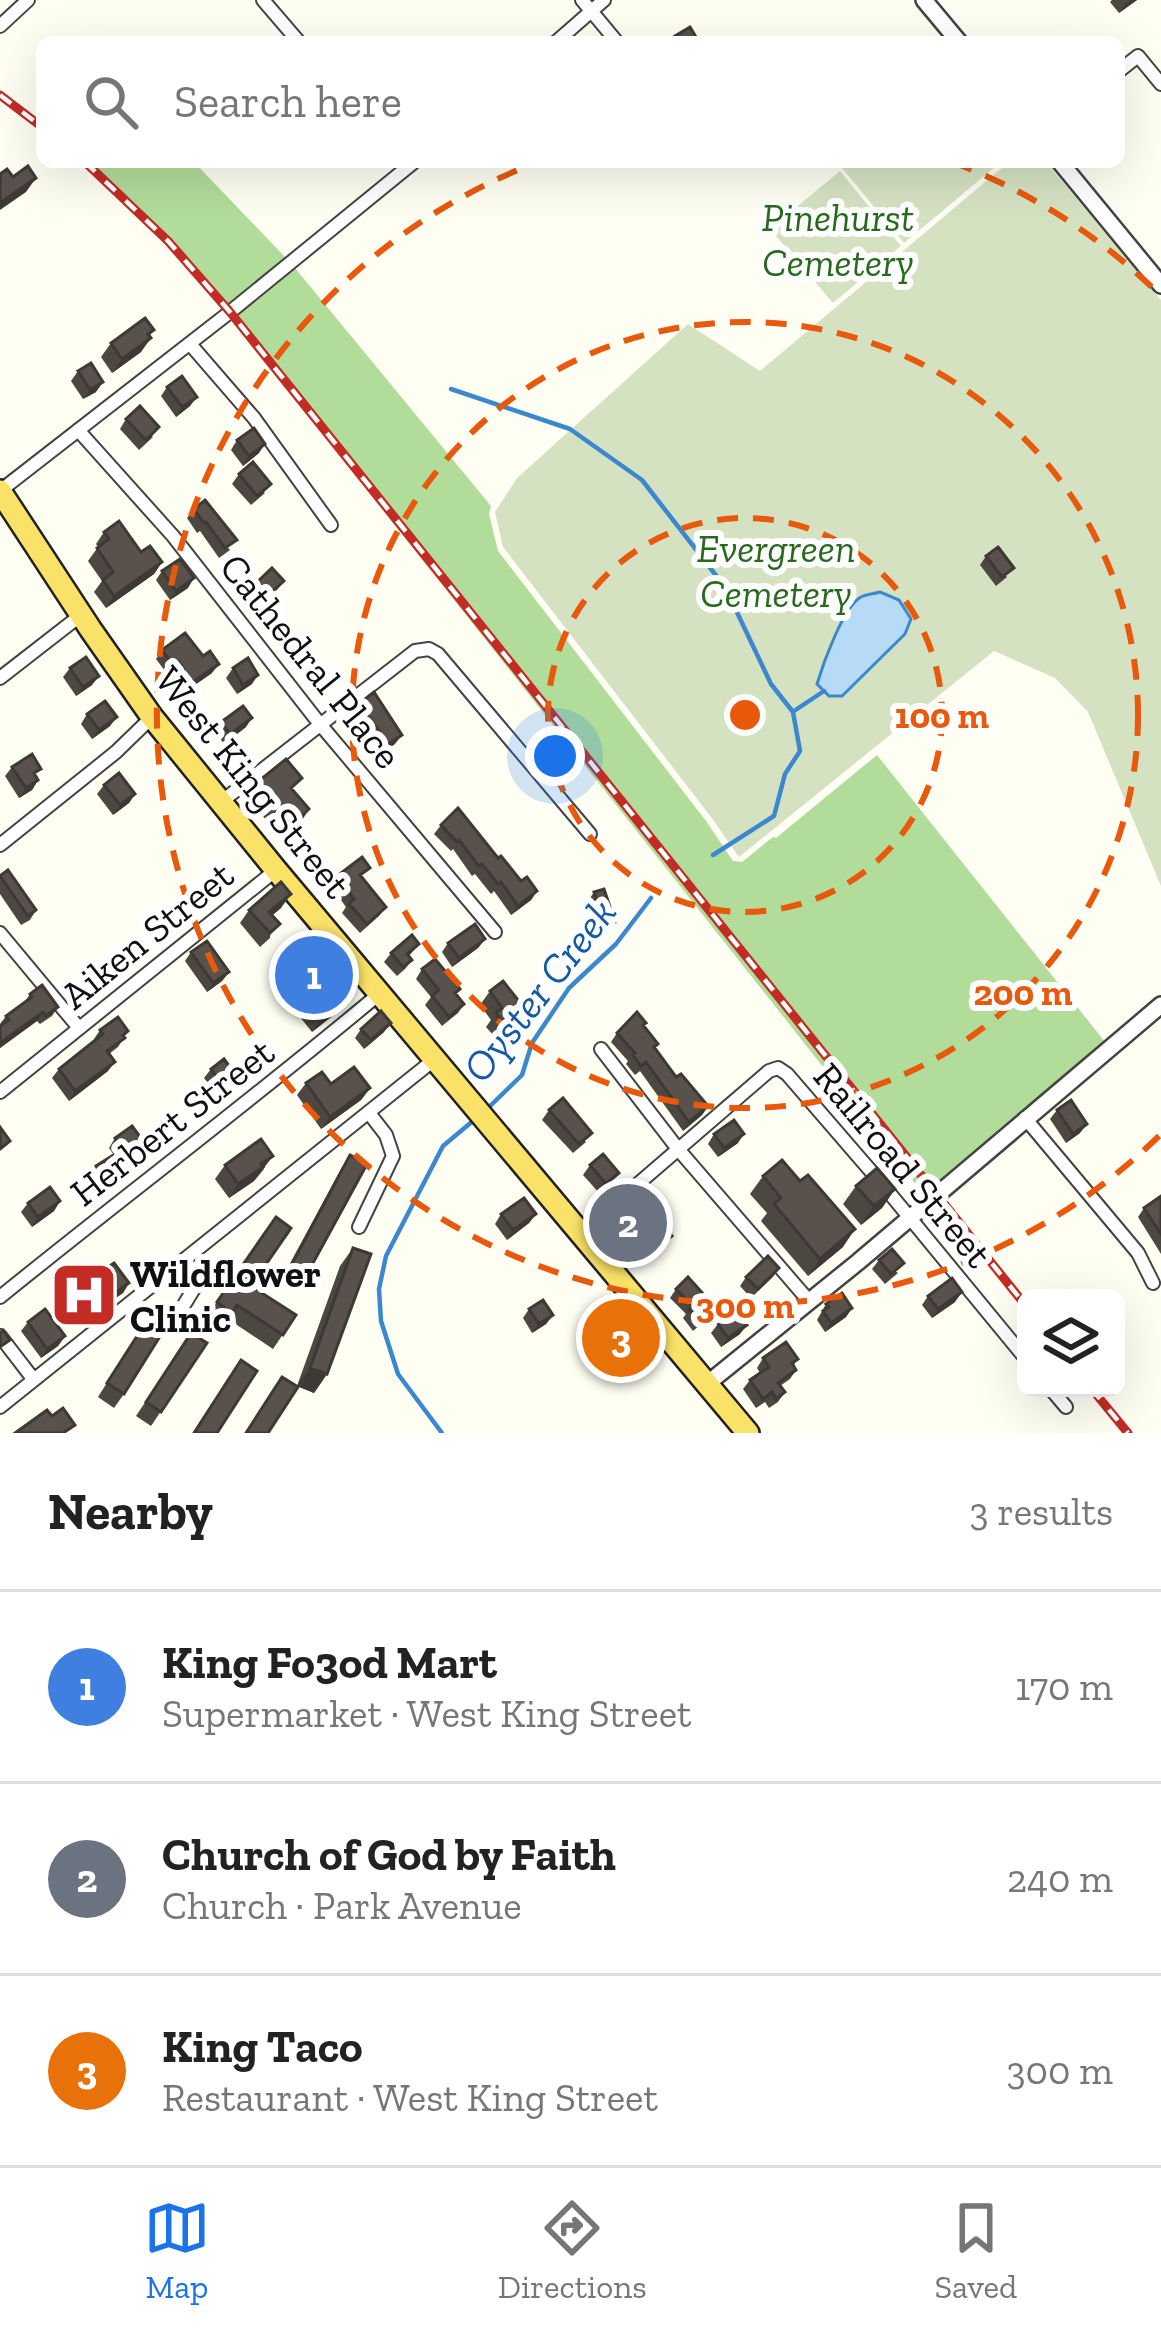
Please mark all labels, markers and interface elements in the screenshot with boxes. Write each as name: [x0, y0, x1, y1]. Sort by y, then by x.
search box: [36, 36, 1125, 168]
icon: search: [78, 69, 144, 135]
text: Search here: [174, 75, 402, 129]
park label: Pinehurst Cemetery: [762, 194, 914, 286]
park label: Evergreen Cemetery: [697, 525, 855, 617]
street label: Cathedral Place: [210, 544, 412, 778]
street label: West King Street: [145, 657, 361, 908]
centre of rings: [724, 694, 766, 736]
text: 100 m: [895, 694, 990, 737]
your location: [525, 726, 585, 786]
street label: Aiken Street: [51, 851, 243, 1019]
water label: Oyster Creek: [451, 888, 627, 1092]
pin: 1: [275, 930, 353, 1020]
text: 200 m: [973, 971, 1073, 1014]
street label: Herbert Street: [61, 1028, 283, 1216]
street label: Railroad Street: [804, 1053, 1002, 1277]
pin: 2: [589, 1178, 667, 1268]
place label: Wildflower Clinic: [130, 1250, 321, 1342]
hospital icon: Wildflower Clinic: [49, 1260, 119, 1330]
text: 300 m: [696, 1284, 795, 1327]
map controls: [1017, 1289, 1125, 1397]
button: layers: [1017, 1289, 1125, 1397]
pin: 3: [582, 1293, 660, 1383]
text: Nearby: [48, 1481, 213, 1542]
text: 3 results: [969, 1488, 1113, 1535]
text: King Fo3od Mart: [162, 1636, 497, 1690]
text: 1: [79, 1663, 95, 1710]
text: 170 m: [1015, 1663, 1113, 1710]
text: Supermarket · West King Street: [162, 1690, 692, 1737]
text: Church of God by Faith: [162, 1828, 616, 1882]
text: 2: [77, 1855, 97, 1902]
text: 240 m: [1007, 1855, 1113, 1902]
text: Church · Park Avenue: [162, 1882, 522, 1929]
text: King Taco: [162, 2020, 363, 2074]
text: 3: [77, 2047, 97, 2094]
text: 300 m: [1006, 2047, 1113, 2094]
text: Restaurant · West King Street: [162, 2074, 658, 2121]
tab: Map: [144, 2195, 210, 2306]
tab: Directions: [498, 2195, 647, 2306]
tab: Saved: [934, 2195, 1017, 2306]

